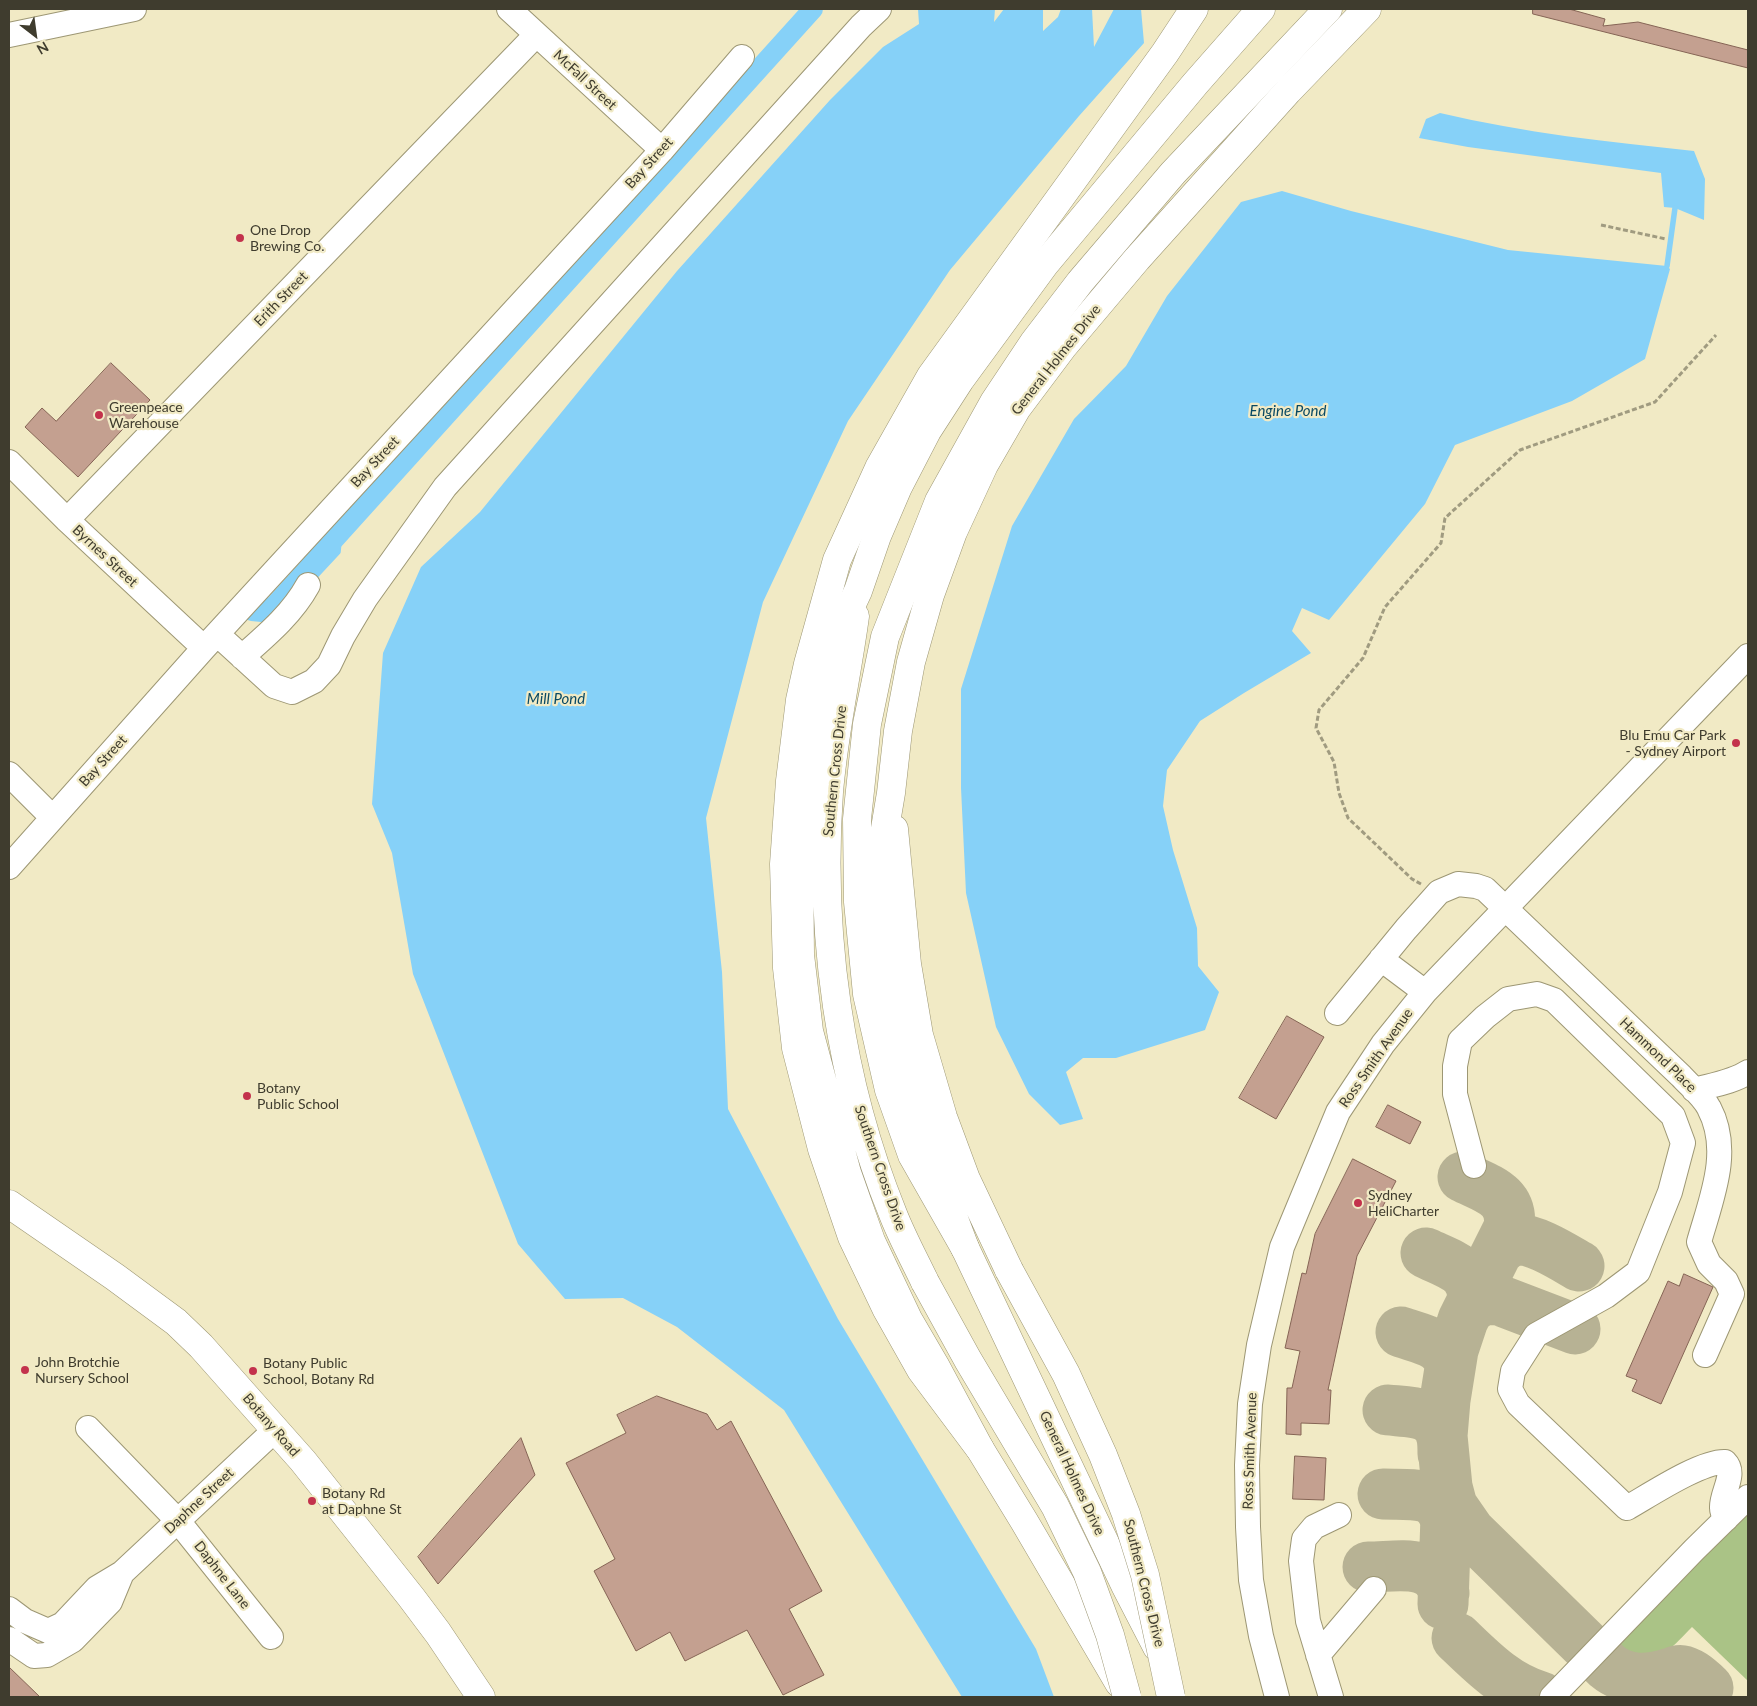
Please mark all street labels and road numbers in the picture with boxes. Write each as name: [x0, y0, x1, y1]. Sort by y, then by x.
street label: McFall Street: [550, 46, 620, 114]
street label: Bay Street: [622, 134, 676, 192]
street label: Erith Street: [251, 268, 311, 330]
street label: General Holmes Drive: [1008, 302, 1104, 418]
street label: Bay Street: [347, 433, 403, 491]
street label: Byrnes Street: [69, 522, 141, 590]
street label: Southern Cross Drive: [820, 705, 850, 837]
street label: Bay Street: [76, 732, 130, 790]
street label: Ross Smith Avenue: [1336, 1005, 1416, 1111]
street label: Hammond Place: [1616, 1014, 1700, 1096]
street label: Southern Cross Drive: [851, 1103, 909, 1233]
street label: Botany Road: [239, 1390, 303, 1460]
street label: Ross Smith Avenue: [1240, 1392, 1260, 1510]
street label: General Holmes Drive: [1036, 1408, 1108, 1538]
street label: Daphne Street: [161, 1465, 237, 1537]
street label: Southern Cross Drive: [1120, 1517, 1168, 1649]
street label: Daphne Lane: [190, 1538, 254, 1612]

